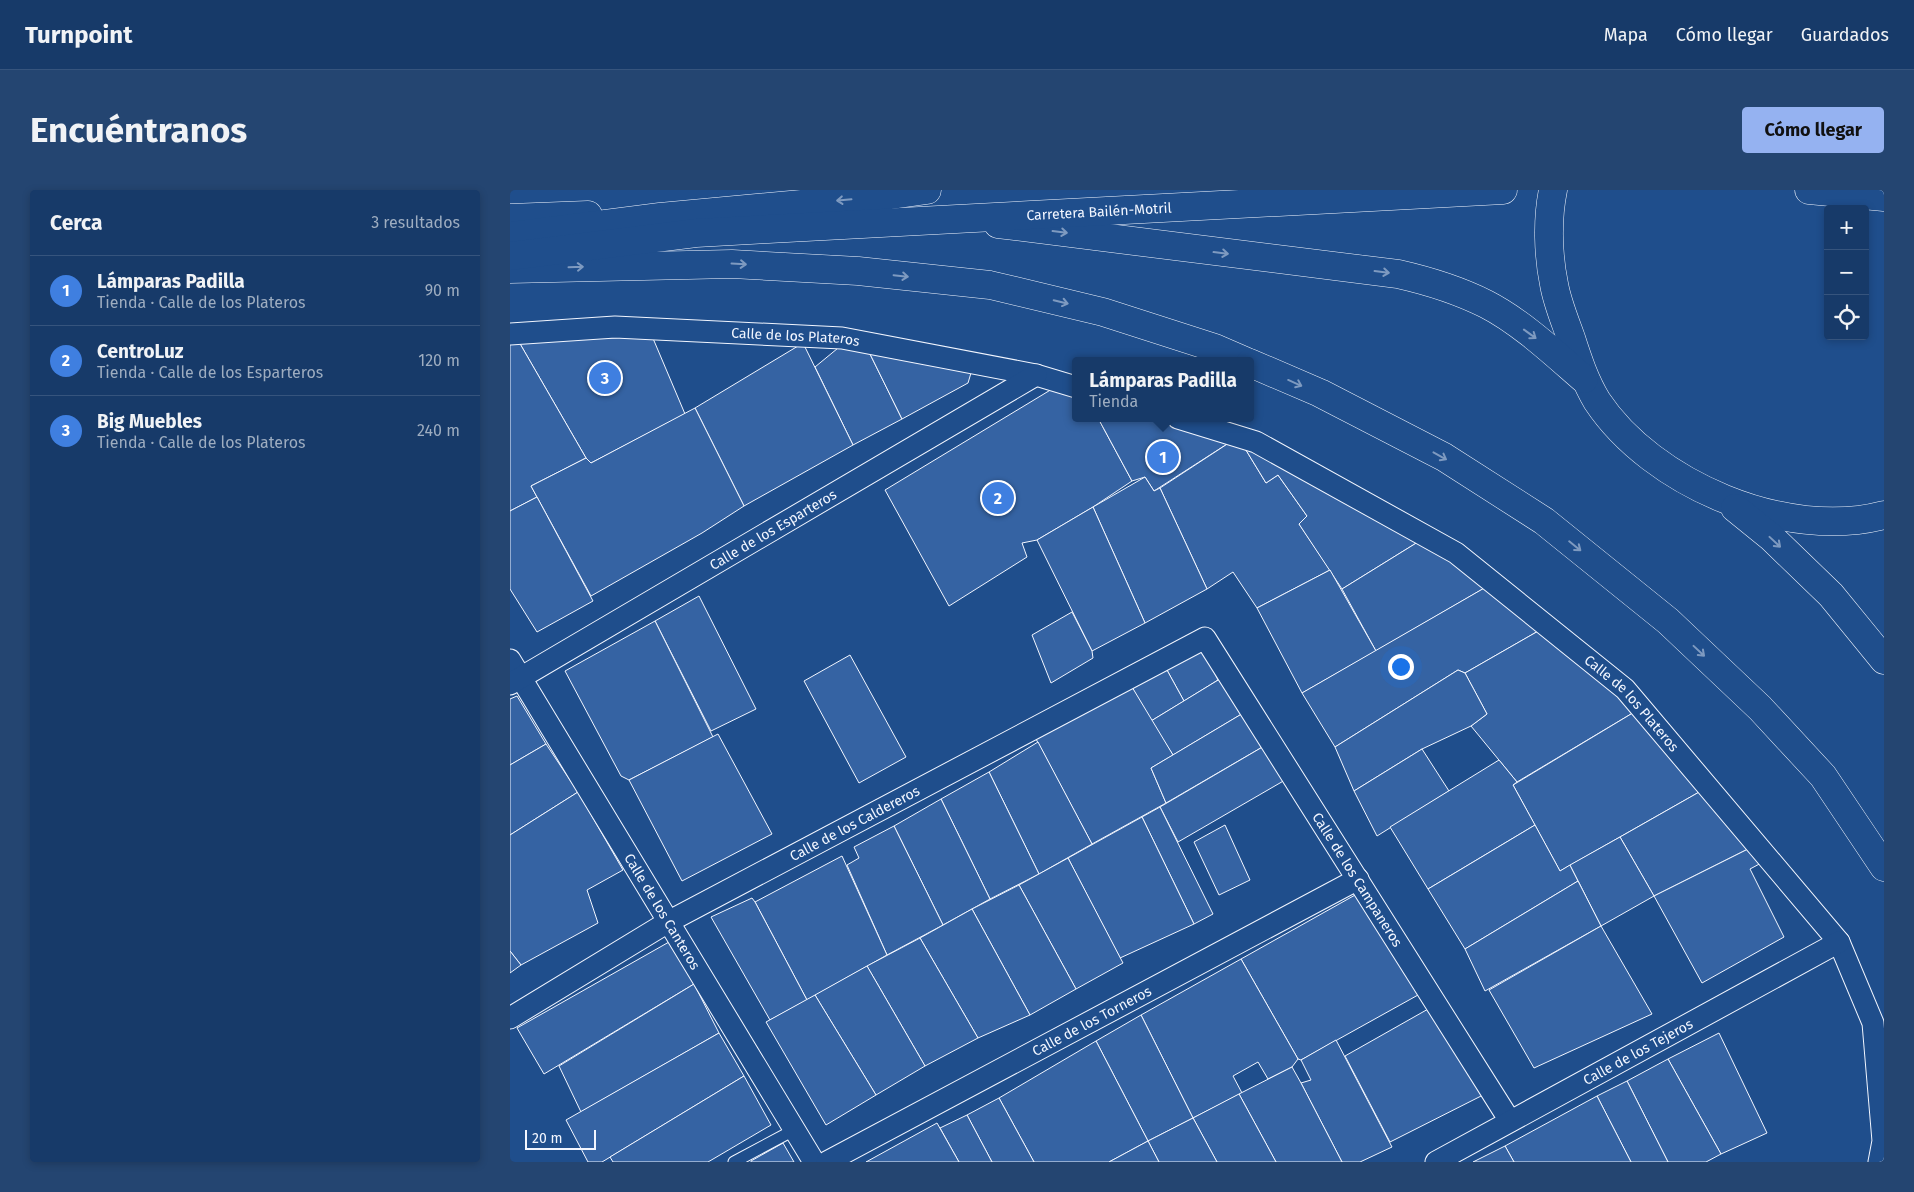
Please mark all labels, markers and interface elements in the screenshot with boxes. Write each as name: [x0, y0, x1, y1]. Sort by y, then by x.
text: Turnpoint: [25, 21, 132, 49]
text: Mapa: [1604, 24, 1648, 46]
text: Cómo llegar: [1676, 24, 1773, 46]
text: Guardados: [1801, 24, 1889, 46]
button: Cómo llegar: [1742, 107, 1884, 153]
text: Encuéntranos: [30, 109, 247, 151]
one-way arrow: [837, 195, 853, 205]
street label: Carretera Bailén-Motril: [1026, 200, 1172, 224]
map controls: [1824, 205, 1869, 340]
button: +: [1824, 205, 1869, 250]
text: Cerca: [50, 210, 102, 236]
text: 3 resultados: [371, 213, 460, 232]
one-way arrow: [1052, 227, 1068, 237]
one-way arrow: [1213, 248, 1229, 258]
button: −: [1824, 250, 1869, 295]
one-way arrow: [730, 259, 746, 269]
one-way arrow: [568, 262, 584, 272]
one-way arrow: [1374, 267, 1390, 277]
text: Lámparas Padilla: [97, 270, 245, 293]
one-way arrow: [892, 271, 908, 280]
text: 1: [62, 281, 70, 300]
text: 90 m: [425, 281, 460, 300]
text: Tienda · Calle de los Plateros: [97, 293, 305, 312]
button: locate: [1824, 295, 1869, 340]
one-way arrow: [1052, 298, 1068, 307]
street label: Calle de los Plateros: [731, 325, 862, 350]
one-way arrow: [1523, 329, 1537, 339]
text: CentroLuz: [97, 340, 184, 363]
text: 2: [62, 351, 70, 370]
text: 120 m: [418, 351, 460, 370]
popup: [1072, 357, 1254, 422]
pin: 3: [589, 359, 621, 397]
text: Tienda · Calle de los Esparteros: [97, 363, 323, 382]
text: Lámparas Padilla: [1089, 369, 1237, 392]
one-way arrow: [1287, 378, 1302, 388]
text: Tienda: [1089, 392, 1138, 411]
text: Big Muebles: [97, 410, 202, 433]
text: 3: [62, 421, 70, 440]
text: 240 m: [417, 421, 460, 440]
text: Tienda · Calle de los Plateros: [97, 433, 305, 452]
pin: 1: [1147, 438, 1179, 476]
one-way arrow: [1433, 451, 1447, 461]
pin: 2: [982, 479, 1014, 517]
street label: Calle de los Esparteros: [707, 486, 840, 574]
one-way arrow: [1769, 536, 1782, 548]
one-way arrow: [1568, 541, 1581, 552]
one-way arrow: [1693, 645, 1706, 657]
street label: Calle de los Plateros: [1581, 652, 1683, 756]
your location: [1388, 654, 1414, 680]
street label: Calle de los Caldereros: [787, 782, 923, 865]
street label: Calle de los Campaneros: [1308, 809, 1406, 951]
street label: Calle de los Canteros: [620, 851, 704, 973]
street label: Calle de los Torneros: [1029, 982, 1155, 1060]
street label: Calle de los Tejeros: [1580, 1015, 1696, 1089]
scale bar: [525, 1127, 596, 1150]
text: 20 m: [532, 1130, 562, 1147]

